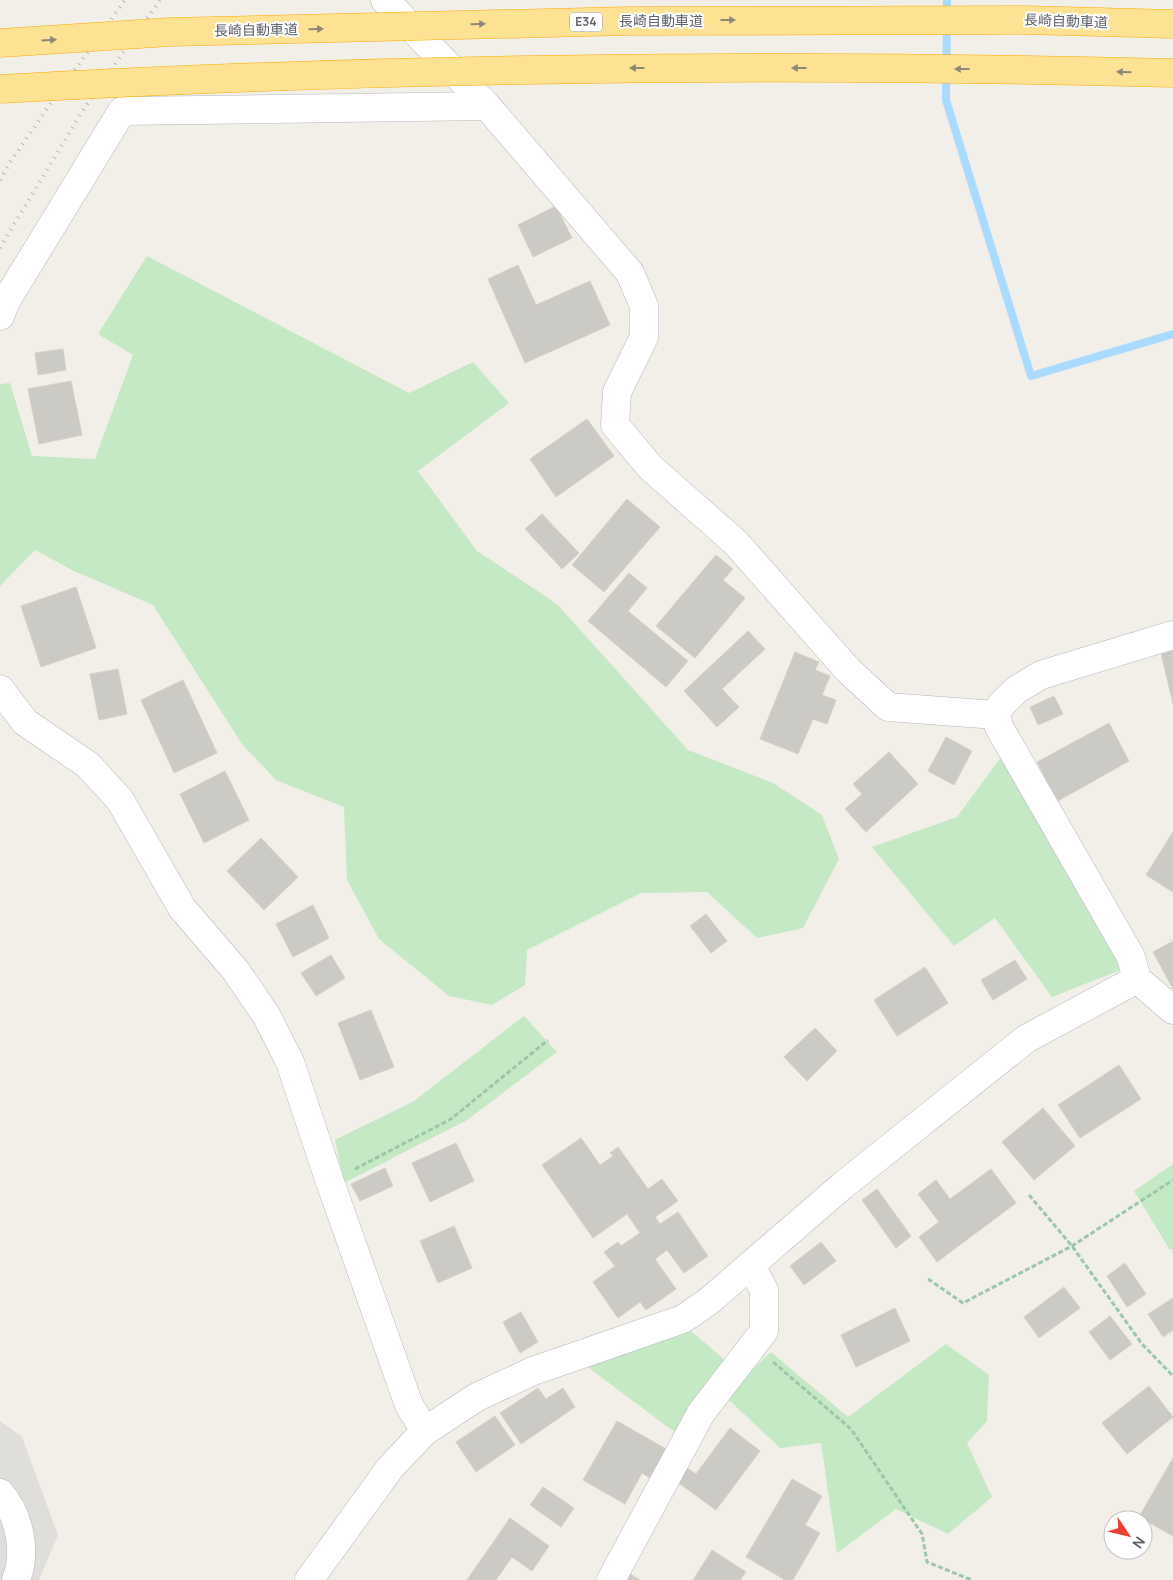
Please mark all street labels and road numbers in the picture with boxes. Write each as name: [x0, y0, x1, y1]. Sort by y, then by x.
street label: 長崎自動車道: [1024, 10, 1108, 31]
street label: 長崎自動車道: [619, 11, 703, 30]
road number: E34: [570, 13, 602, 32]
street label: 長崎自動車道: [214, 19, 298, 40]

